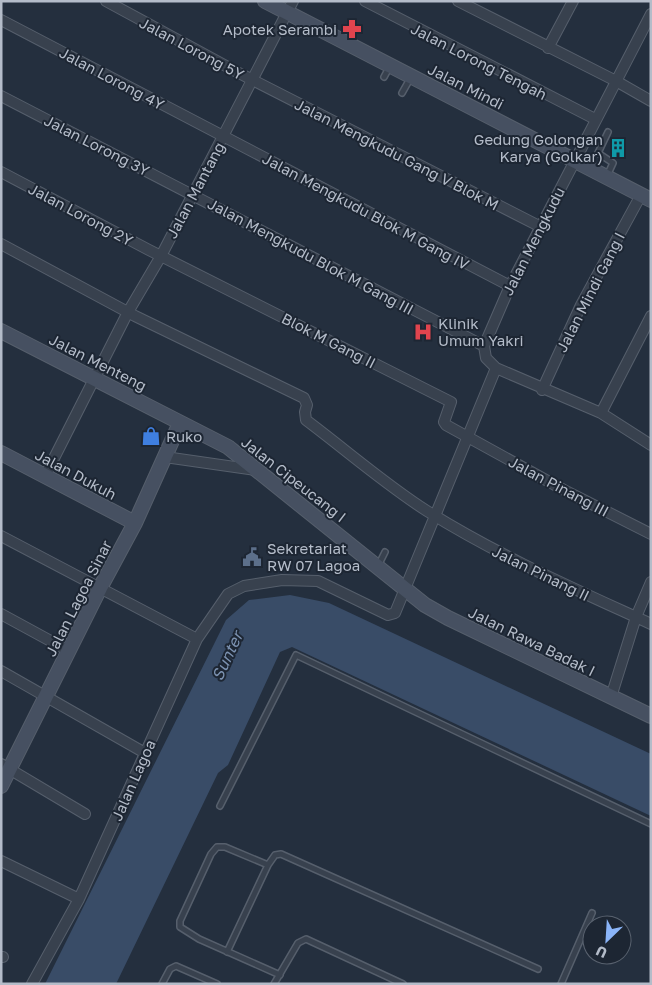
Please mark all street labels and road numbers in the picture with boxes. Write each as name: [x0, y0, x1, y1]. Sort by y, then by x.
street label: Jalan Lorong 5Y: [137, 13, 248, 83]
street label: Jalan Lorong Tengah: [408, 19, 550, 103]
street label: Jalan Lorong 4Y: [57, 43, 168, 113]
street label: Jalan Mindi: [425, 59, 507, 113]
street label: Jalan Mengkudu Gang V Blok M: [292, 95, 502, 213]
street label: Jalan Lorong 3Y: [41, 111, 153, 179]
street label: Jalan Mantang: [162, 139, 228, 241]
street label: Jalan Mengkudu Blok M Gang IV: [260, 149, 472, 273]
street label: Jalan Lorong 2Y: [26, 179, 137, 249]
street label: Jalan Mengkudu: [498, 184, 568, 298]
street label: Jalan Mengkudu Blok M Gang III: [205, 194, 417, 318]
street label: Jalan Mindi Gang I: [552, 229, 628, 355]
street label: Blok M Gang II: [279, 309, 379, 371]
street label: Jalan Menteng: [46, 330, 150, 394]
street label: Jalan Cipeucang I: [238, 433, 350, 525]
street label: Jalan Dukuh: [32, 445, 120, 503]
street label: Jalan Pinang III: [506, 452, 612, 520]
street label: Jalan Lagoa Sinar: [41, 537, 115, 659]
street label: Jalan Pinang II: [489, 542, 593, 604]
street label: Jalan Rawa Badak I: [466, 603, 598, 679]
street label: Jalan Lagoa: [107, 737, 159, 823]

